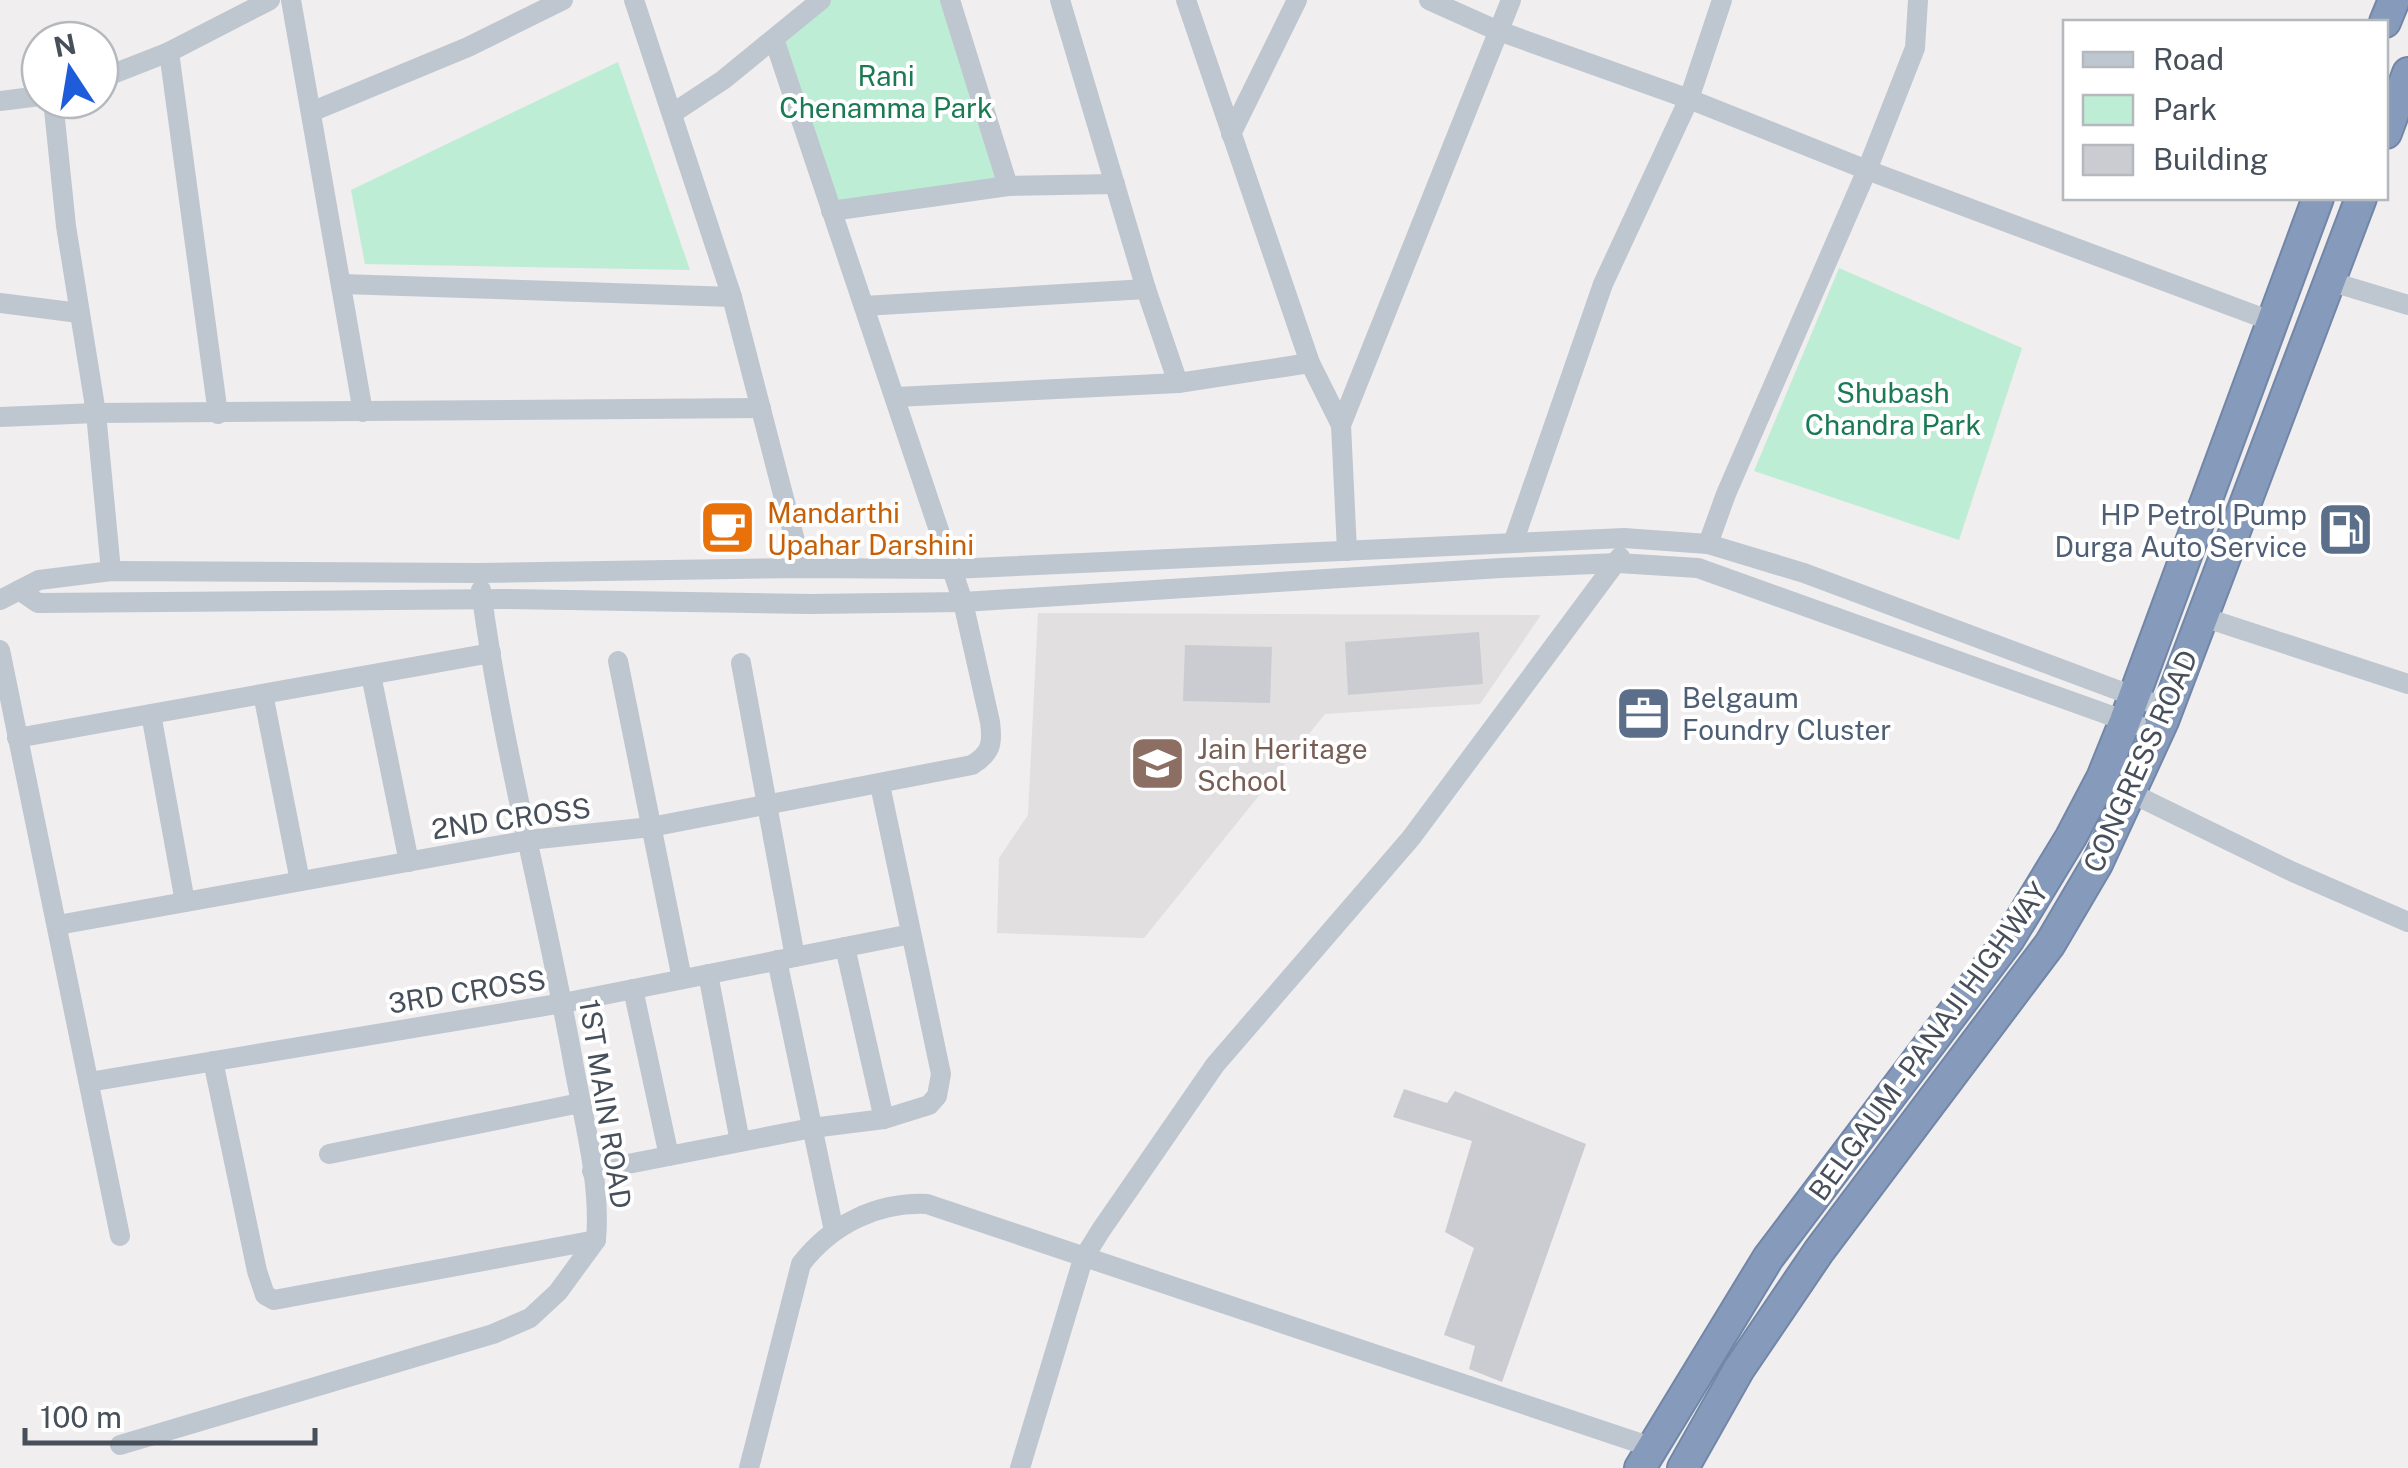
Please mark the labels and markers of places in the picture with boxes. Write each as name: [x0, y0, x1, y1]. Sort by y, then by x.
place label: Mandarthi Upahar Darshini: [767, 496, 974, 561]
cafe icon: Mandarthi Upahar Darshini: [698, 498, 758, 558]
place label: HP Petrol Pump Durga Auto Service: [2055, 498, 2307, 563]
fuel station icon: HP Petrol Pump Durga Auto Service: [2316, 500, 2376, 560]
place label: Belgaum Foundry Cluster: [1682, 681, 1891, 746]
office icon: Belgaum Foundry Cluster: [1613, 683, 1673, 743]
place label: Jain Heritage School: [1197, 732, 1368, 797]
school or university icon: Jain Heritage School: [1128, 734, 1188, 794]

